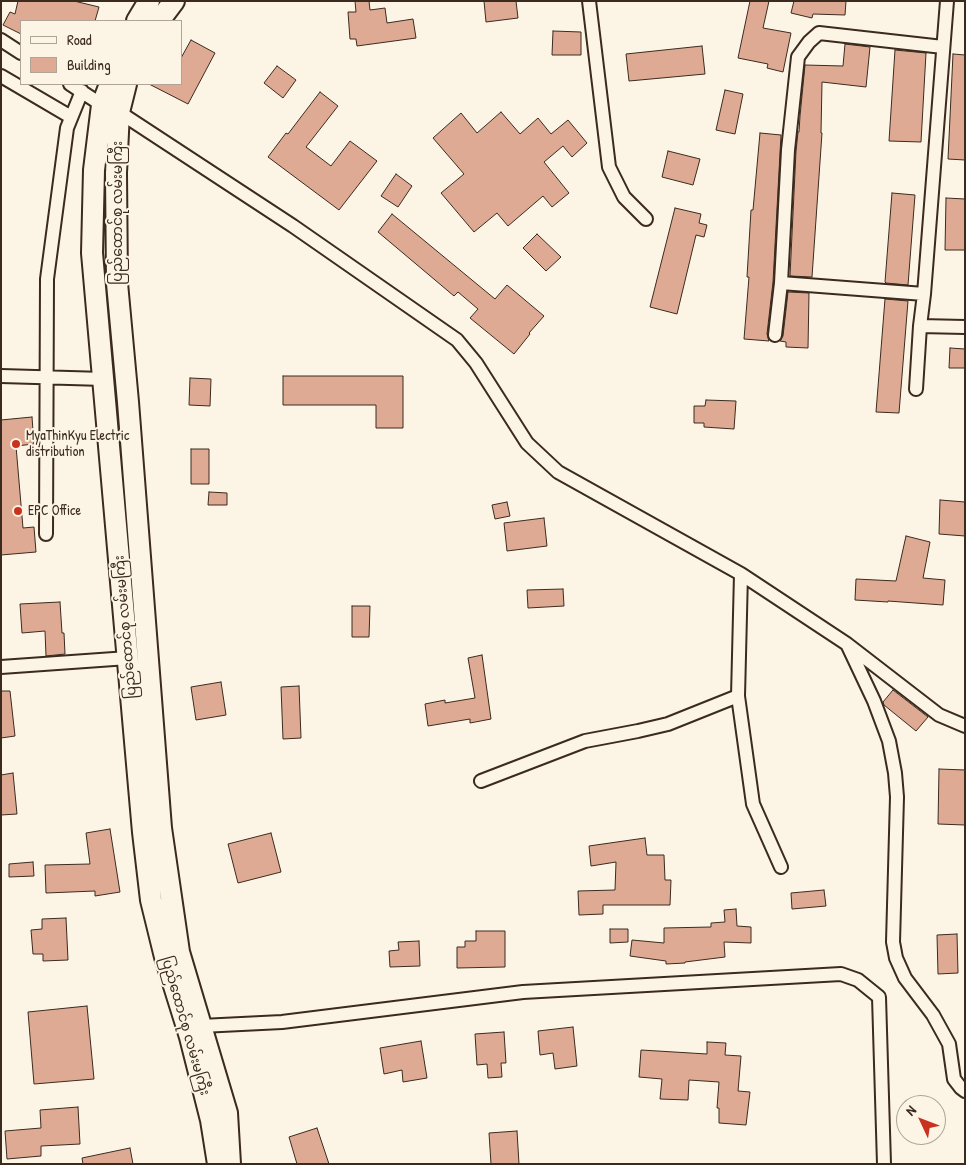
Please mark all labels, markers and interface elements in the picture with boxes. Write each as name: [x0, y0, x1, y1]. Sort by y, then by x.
legend: [20, 20, 182, 85]
text: Road: [67, 29, 92, 50]
text: Building: [67, 54, 111, 75]
street label: ပြည်ထောင်စု လမ်းမကြီး: [110, 141, 126, 285]
place label: MyaThinKyu Electric distribution: [26, 428, 129, 461]
marker: MyaThinKyu Electric distribution: [10, 438, 22, 450]
place label: EPC Office: [28, 503, 81, 519]
marker: EPC Office: [12, 505, 24, 517]
street label: ပြည်ထောင်စု လမ်းမကြီး: [111, 555, 141, 699]
street label: ပြည်ထောင်စု လမ်းမကြီး: [157, 954, 213, 1098]
north arrow: [896, 1095, 946, 1145]
text: N: [901, 1101, 920, 1119]

